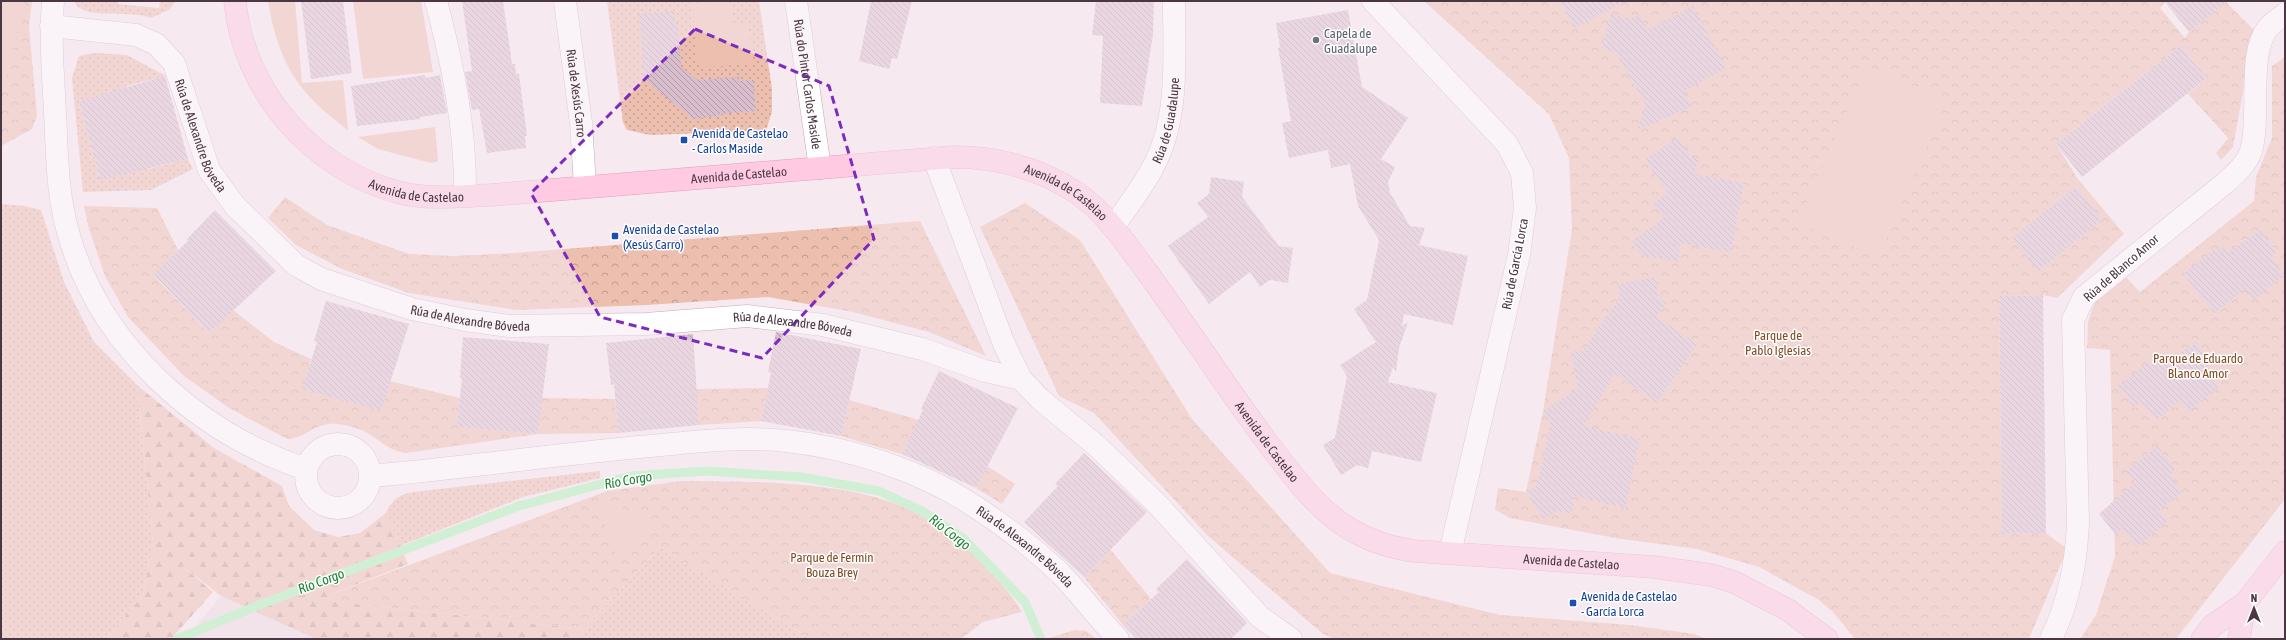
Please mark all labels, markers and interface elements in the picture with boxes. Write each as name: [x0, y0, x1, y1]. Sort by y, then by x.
street label: Rúa do Pintor Carlos Maside: [791, 18, 825, 150]
place label: Capela de Guadalupe: [1324, 26, 1377, 56]
marker: Capela de Guadalupe: [1311, 35, 1321, 45]
street label: Rúa de Xesús Carro: [564, 48, 589, 138]
street label: Rúa de Alexandre Bóveda: [172, 77, 230, 195]
street label: Rúa de Guadalupe: [1149, 77, 1182, 166]
place label: Avenida de Castelao - Carlos Maside: [692, 126, 788, 156]
marker: Avenida de Castelao - Carlos Maside: [679, 135, 689, 145]
street label: Avenida de Castelao: [1022, 161, 1111, 224]
street label: Avenida de Castelao: [690, 163, 788, 186]
street label: Avenida de Castelao: [367, 176, 464, 205]
street label: Rúa de García Lorca: [1499, 217, 1531, 311]
place label: Avenida de Castelao (Xesús Carro): [623, 222, 719, 252]
marker: Avenida de Castelao (Xesús Carro): [610, 231, 620, 241]
street label: Rúa de Blanco Amor: [2080, 231, 2162, 305]
street label: Rúa de Alexandre Bóveda: [409, 301, 530, 334]
street label: Rúa de Alexandre Bóveda: [732, 308, 854, 339]
park label: Parque de Pablo Iglesias: [1745, 328, 1811, 358]
park label: Parque de Eduardo Blanco Amor: [2153, 351, 2243, 381]
street label: Avenida de Castelao: [1233, 399, 1302, 485]
water label: Río Corgo: [603, 468, 654, 492]
street label: Rúa de Alexandre Bóveda: [974, 502, 1077, 590]
water label: Río Corgo: [926, 511, 974, 553]
park label: Parque de Fermín Bouza Brey: [790, 550, 874, 580]
street label: Avenida de Castelao: [1523, 551, 1620, 572]
water label: Río Corgo: [296, 565, 347, 597]
north arrow: [2234, 588, 2274, 628]
place label: Avenida de Castelao - García Lorca: [1581, 589, 1677, 619]
text: N: [2251, 592, 2257, 604]
marker: Avenida de Castelao - García Lorca: [1568, 598, 1578, 608]

